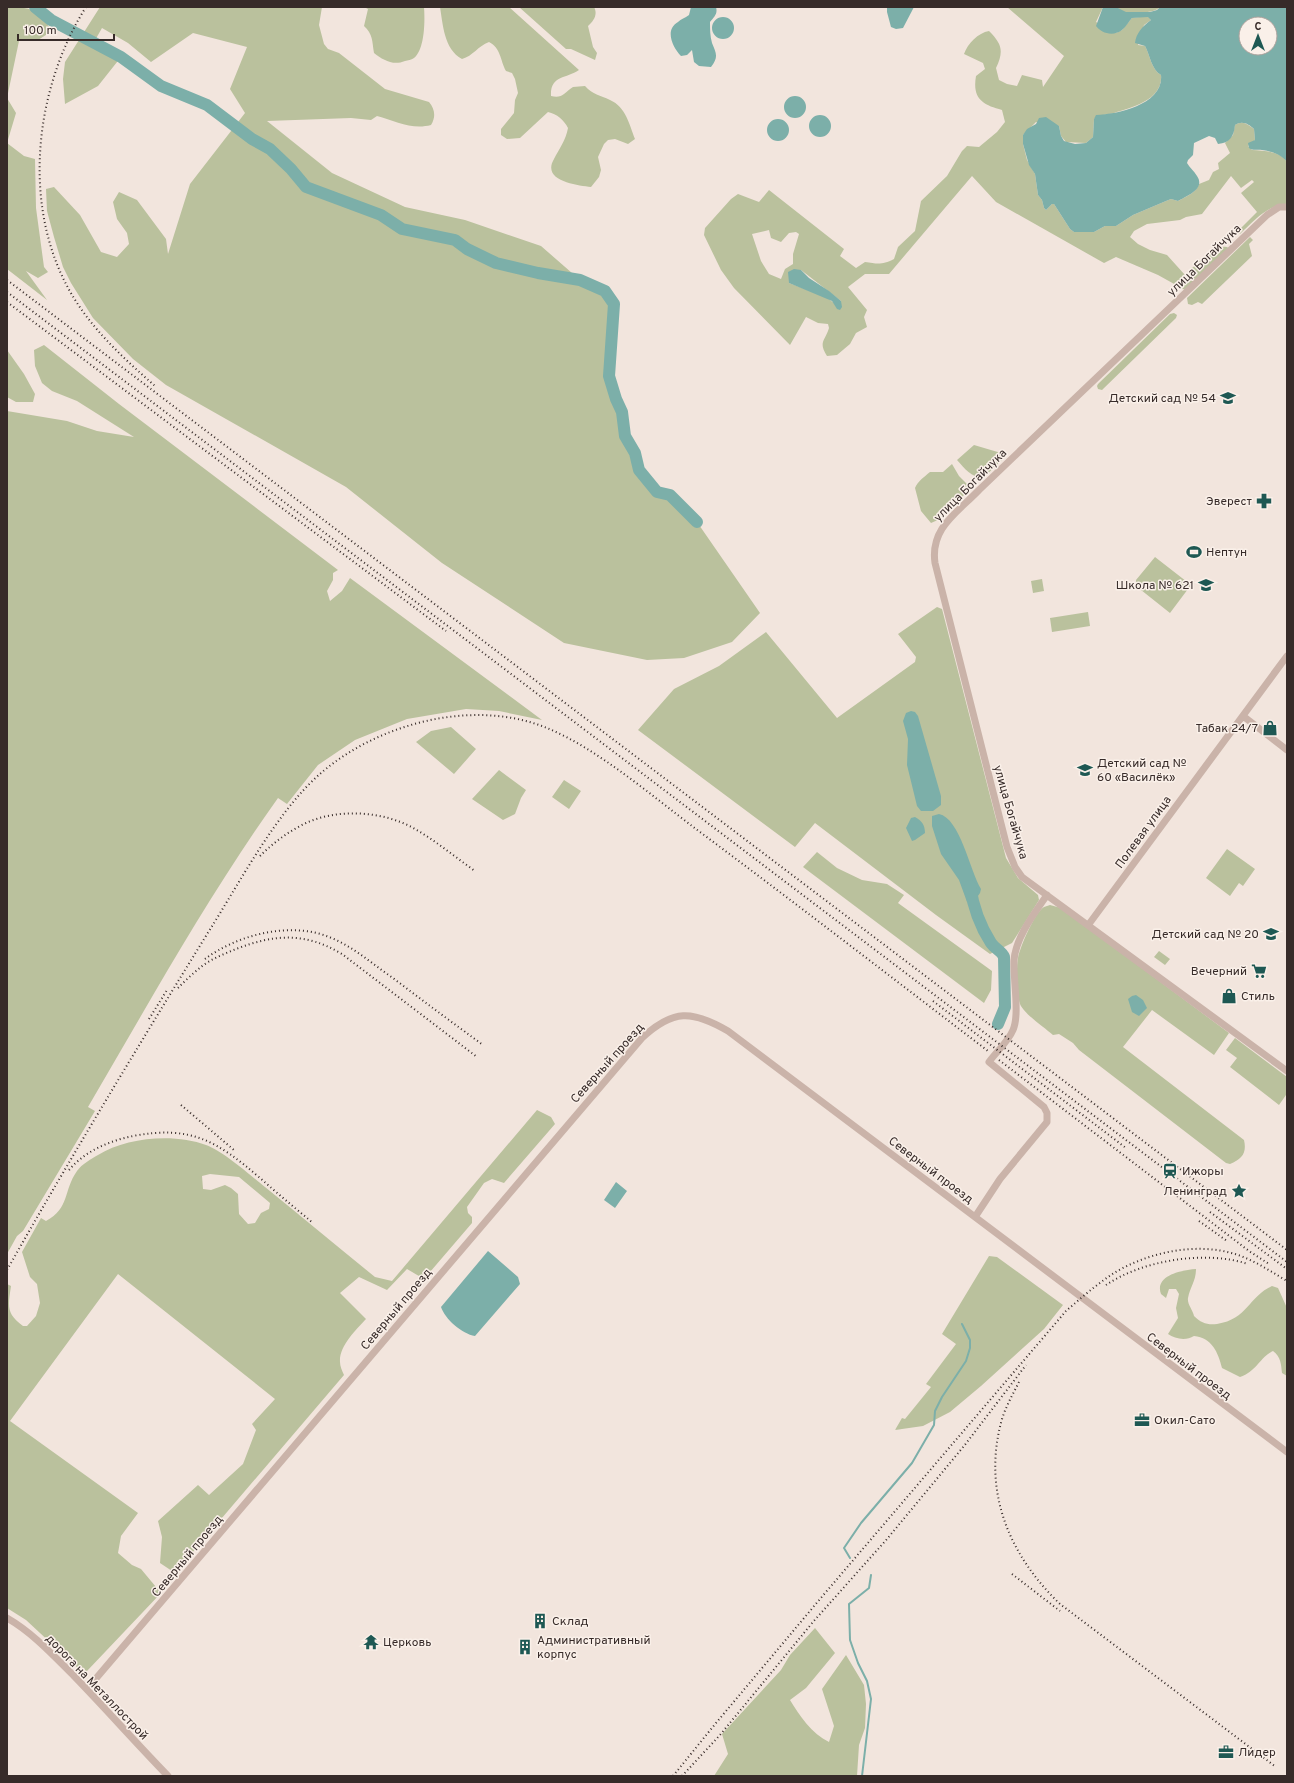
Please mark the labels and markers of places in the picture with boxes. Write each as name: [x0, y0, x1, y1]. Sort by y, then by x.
school or university icon: Детский сад № 54: [1219, 389, 1237, 407]
place label: Детский сад № 54: [1109, 391, 1216, 407]
pharmacy icon: Эверест: [1255, 492, 1273, 510]
place label: Эверест: [1206, 494, 1253, 510]
sports icon: Нептун: [1185, 543, 1203, 561]
place label: Нептун: [1206, 545, 1247, 561]
school or university icon: Школа № 621: [1197, 576, 1215, 594]
place label: Школа № 621: [1116, 578, 1194, 594]
shop icon: Табак 24/7: [1261, 719, 1279, 737]
place label: Табак 24/7: [1195, 721, 1258, 737]
place label: Детский сад № 60 «Василёк»: [1097, 756, 1187, 786]
school or university icon: Детский сад № 60 «Василёк»: [1076, 761, 1094, 779]
school or university icon: Детский сад № 20: [1262, 925, 1280, 943]
place label: Детский сад № 20: [1152, 927, 1259, 943]
supermarket icon: Вечерний: [1250, 962, 1268, 980]
place label: Вечерний: [1191, 964, 1247, 980]
shop icon: Стиль: [1220, 987, 1238, 1005]
place label: Стиль: [1241, 989, 1275, 1005]
station icon: Ижоры: [1161, 1162, 1179, 1180]
place label: Ижоры: [1182, 1164, 1224, 1180]
place icon: Ленинград: [1230, 1182, 1248, 1200]
place label: Ленинград: [1163, 1184, 1227, 1200]
office icon: Окил-Сато: [1133, 1411, 1151, 1429]
place label: Окил-Сато: [1154, 1413, 1216, 1429]
building icon: Склад: [531, 1612, 549, 1630]
place label: Склад: [552, 1614, 589, 1630]
temple icon: Церковь: [362, 1633, 380, 1651]
place label: Административный корпус: [537, 1633, 651, 1663]
place label: Церковь: [383, 1635, 432, 1651]
building icon: Административный корпус: [516, 1638, 534, 1656]
office icon: Лидер: [1217, 1743, 1235, 1761]
place label: Лидер: [1238, 1745, 1276, 1761]

